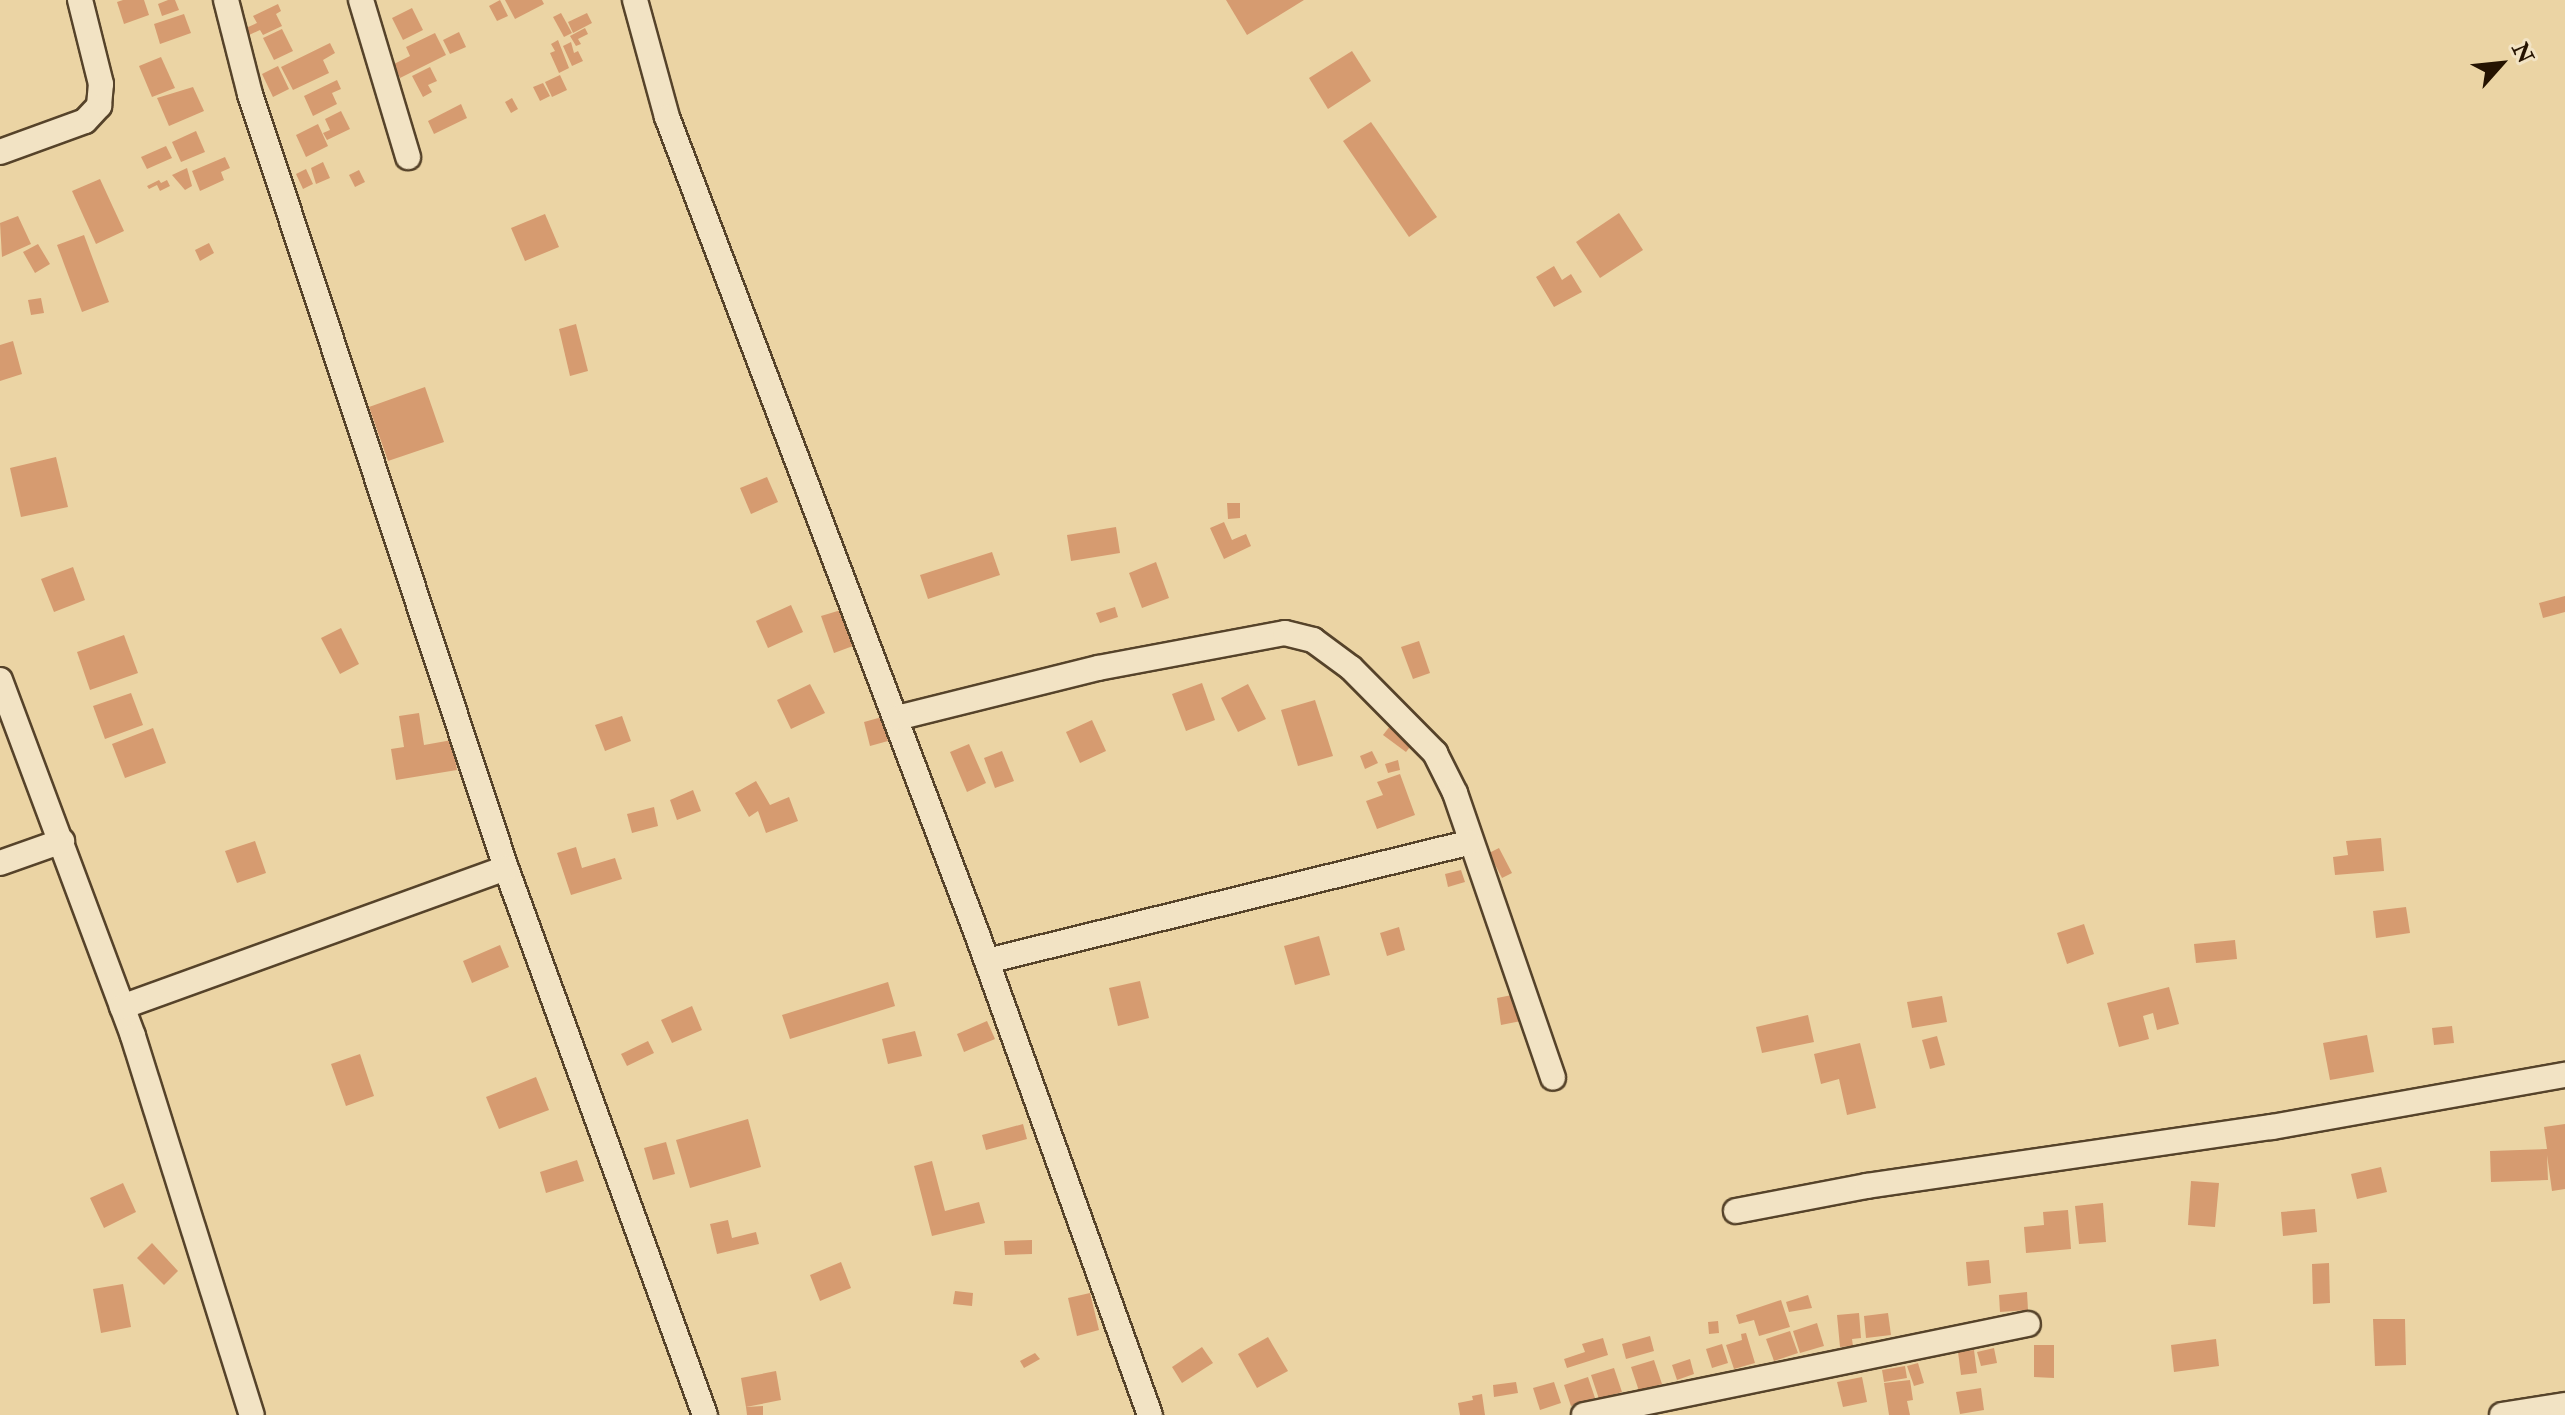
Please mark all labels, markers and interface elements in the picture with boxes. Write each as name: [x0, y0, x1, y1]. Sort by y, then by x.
north arrow: [2461, 24, 2541, 104]
text: N: [2505, 38, 2539, 68]

